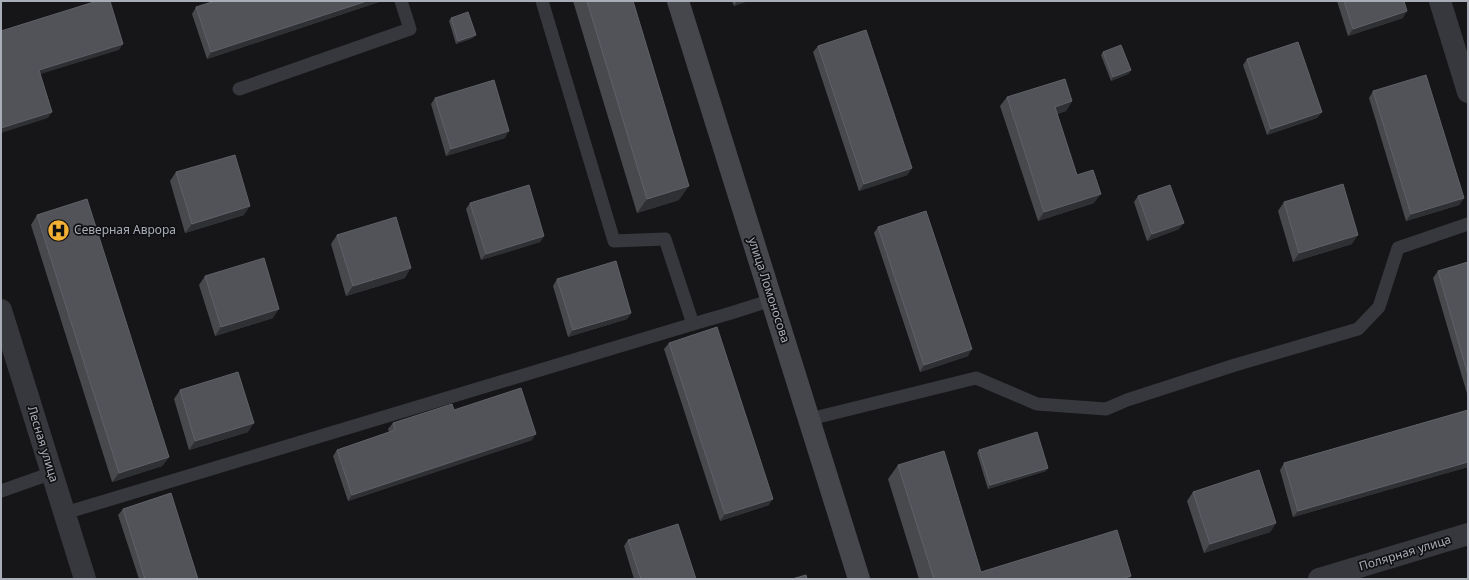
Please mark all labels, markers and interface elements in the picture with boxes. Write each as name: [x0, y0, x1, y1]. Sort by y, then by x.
hospital icon: Северная Аврора: [46, 217, 72, 243]
place label: Северная Аврора: [74, 221, 176, 238]
street label: улица Ломоносова: [744, 235, 795, 345]
street label: Лесная улица: [24, 404, 63, 484]
street label: Полярная улица: [1357, 530, 1453, 575]

